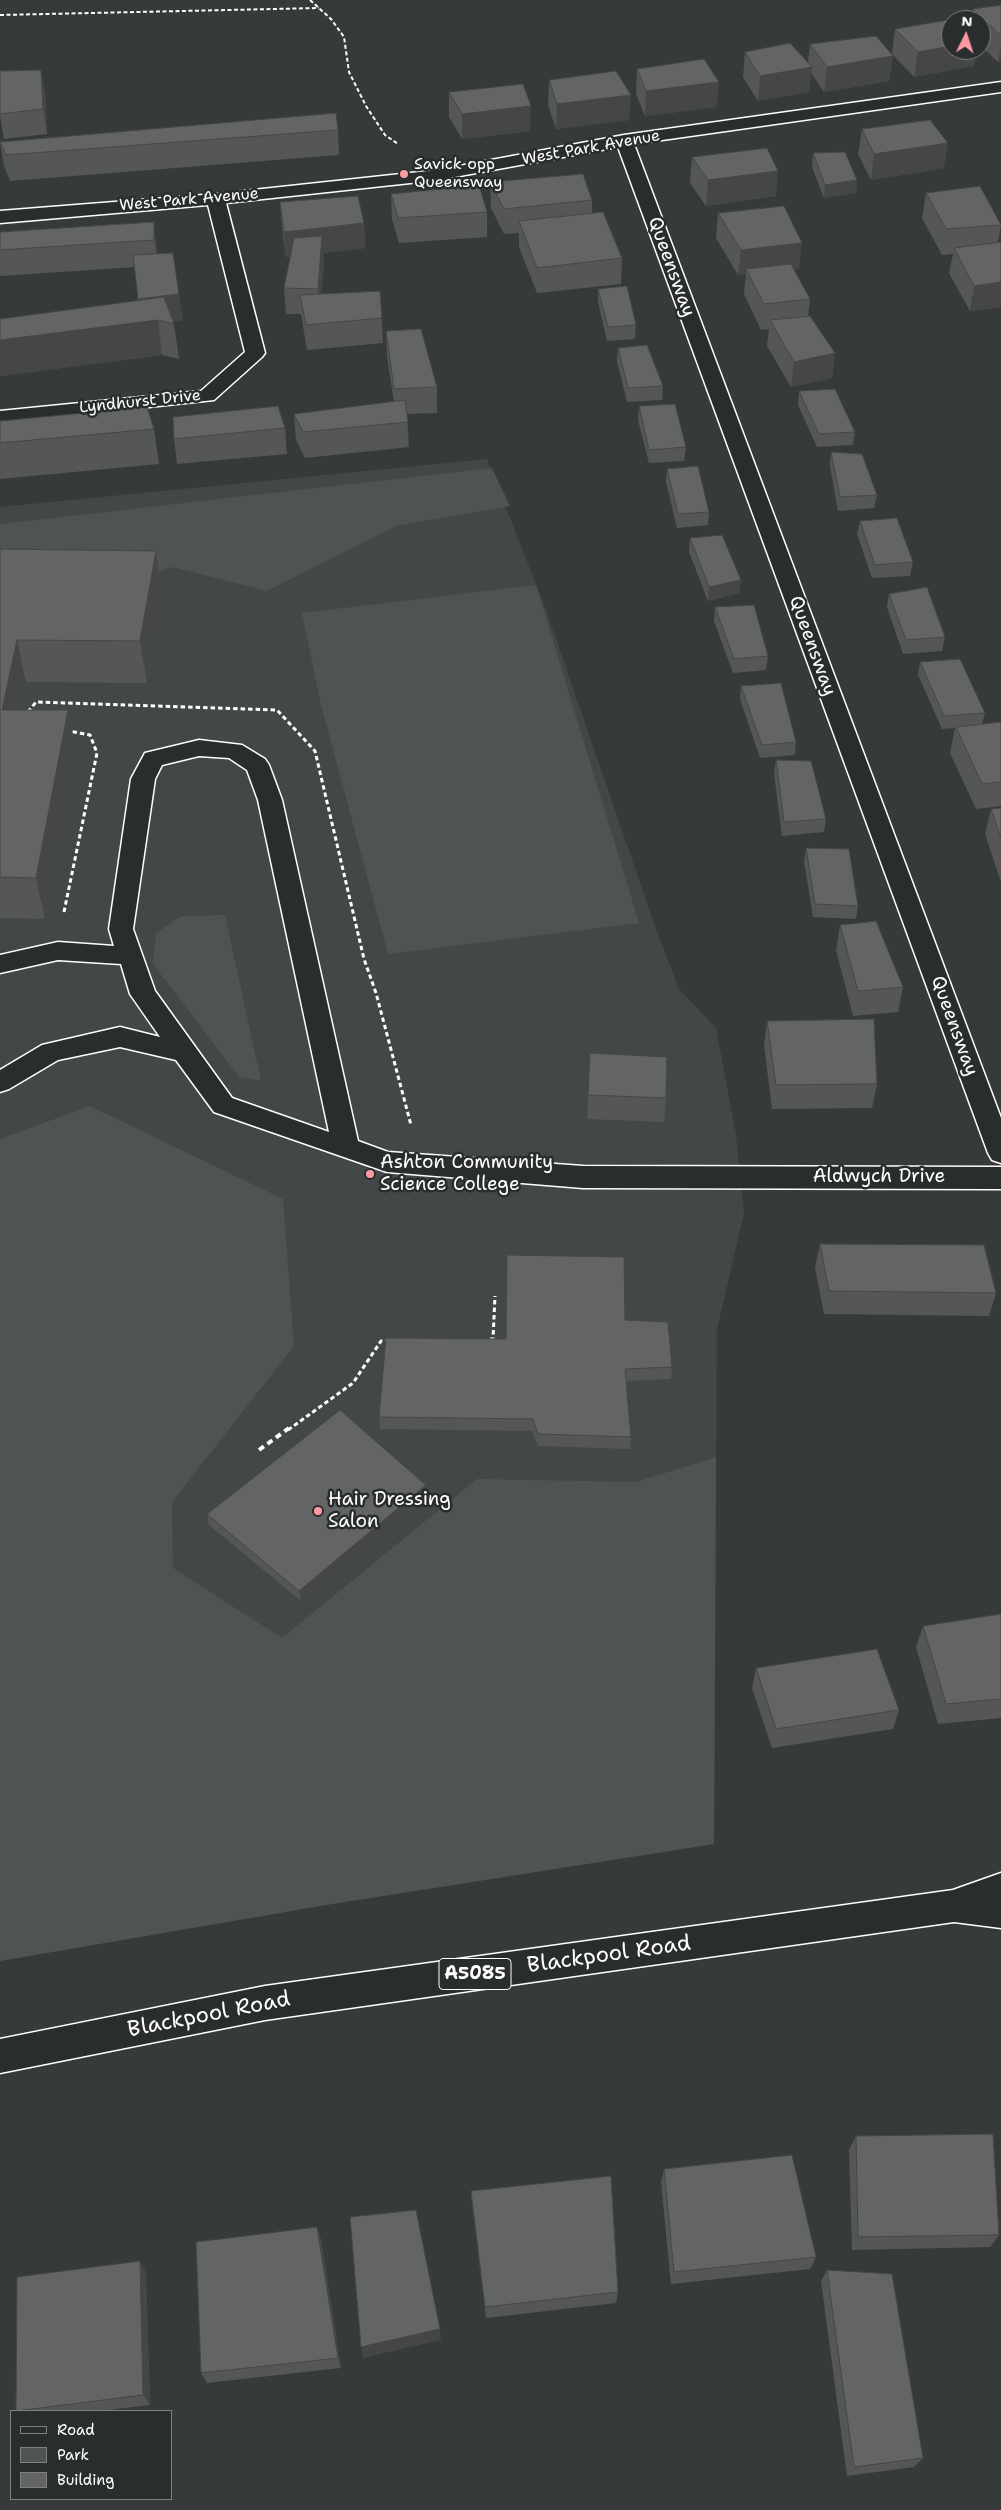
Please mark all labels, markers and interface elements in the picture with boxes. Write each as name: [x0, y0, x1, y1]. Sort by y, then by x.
north arrow: [941, 10, 991, 60]
text: N: [961, 12, 973, 30]
street label: West Park Avenue: [520, 126, 662, 170]
place label: Savick opp Queensway: [414, 155, 502, 193]
marker: Savick opp Queensway: [398, 168, 410, 180]
street label: West Park Avenue: [118, 184, 260, 216]
street label: Queensway: [642, 214, 700, 320]
street label: Lyndhurst Drive: [78, 386, 202, 418]
street label: Queensway: [783, 593, 841, 699]
street label: Queensway: [925, 973, 983, 1079]
place label: Ashton Community Science College: [380, 1152, 553, 1196]
street label: Aldwych Drive: [813, 1166, 945, 1188]
marker: Ashton Community Science College: [364, 1168, 376, 1180]
place label: Hair Dressing Salon: [328, 1489, 451, 1533]
marker: Hair Dressing Salon: [312, 1505, 324, 1517]
street label: Blackpool Road: [525, 1930, 693, 1980]
road number: A5085: [439, 1958, 511, 1990]
street label: Blackpool Road: [125, 1986, 293, 2044]
legend: [10, 2410, 172, 2500]
text: Road: [57, 2420, 95, 2440]
text: Park: [57, 2445, 89, 2465]
text: Building: [57, 2470, 114, 2490]

